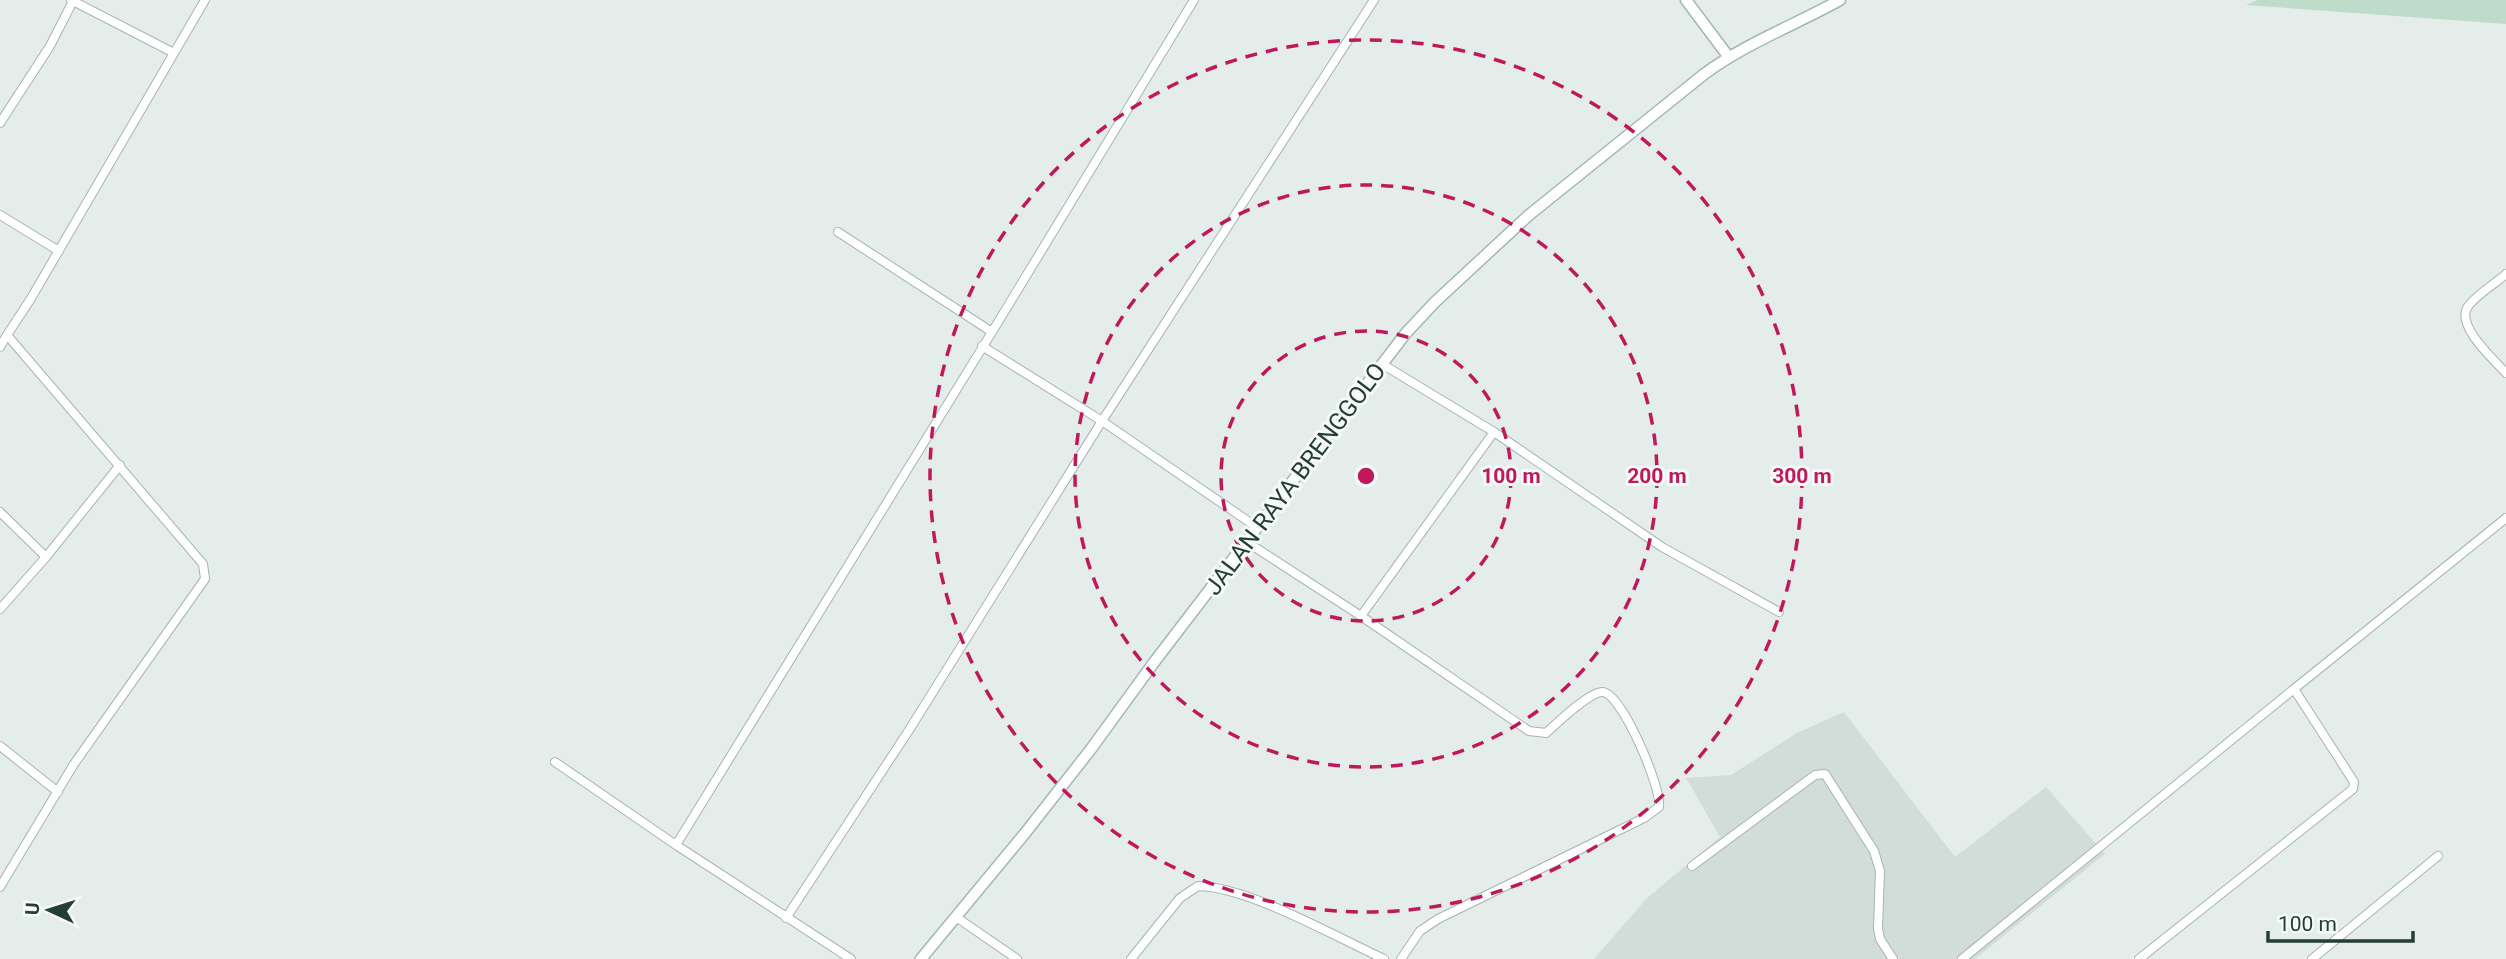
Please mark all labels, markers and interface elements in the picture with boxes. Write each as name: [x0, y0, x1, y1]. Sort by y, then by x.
street label: JALAN RAYA BRENGGOLO: [1199, 357, 1391, 601]
centre of rings: [1354, 464, 1378, 488]
text: 100 m: [1481, 464, 1541, 488]
text: 200 m: [1627, 464, 1687, 488]
text: 300 m: [1772, 464, 1832, 488]
north arrow: [14, 875, 84, 945]
scale bar: [2268, 900, 2413, 944]
text: U: [21, 902, 44, 916]
text: 100 m: [2278, 912, 2337, 936]

